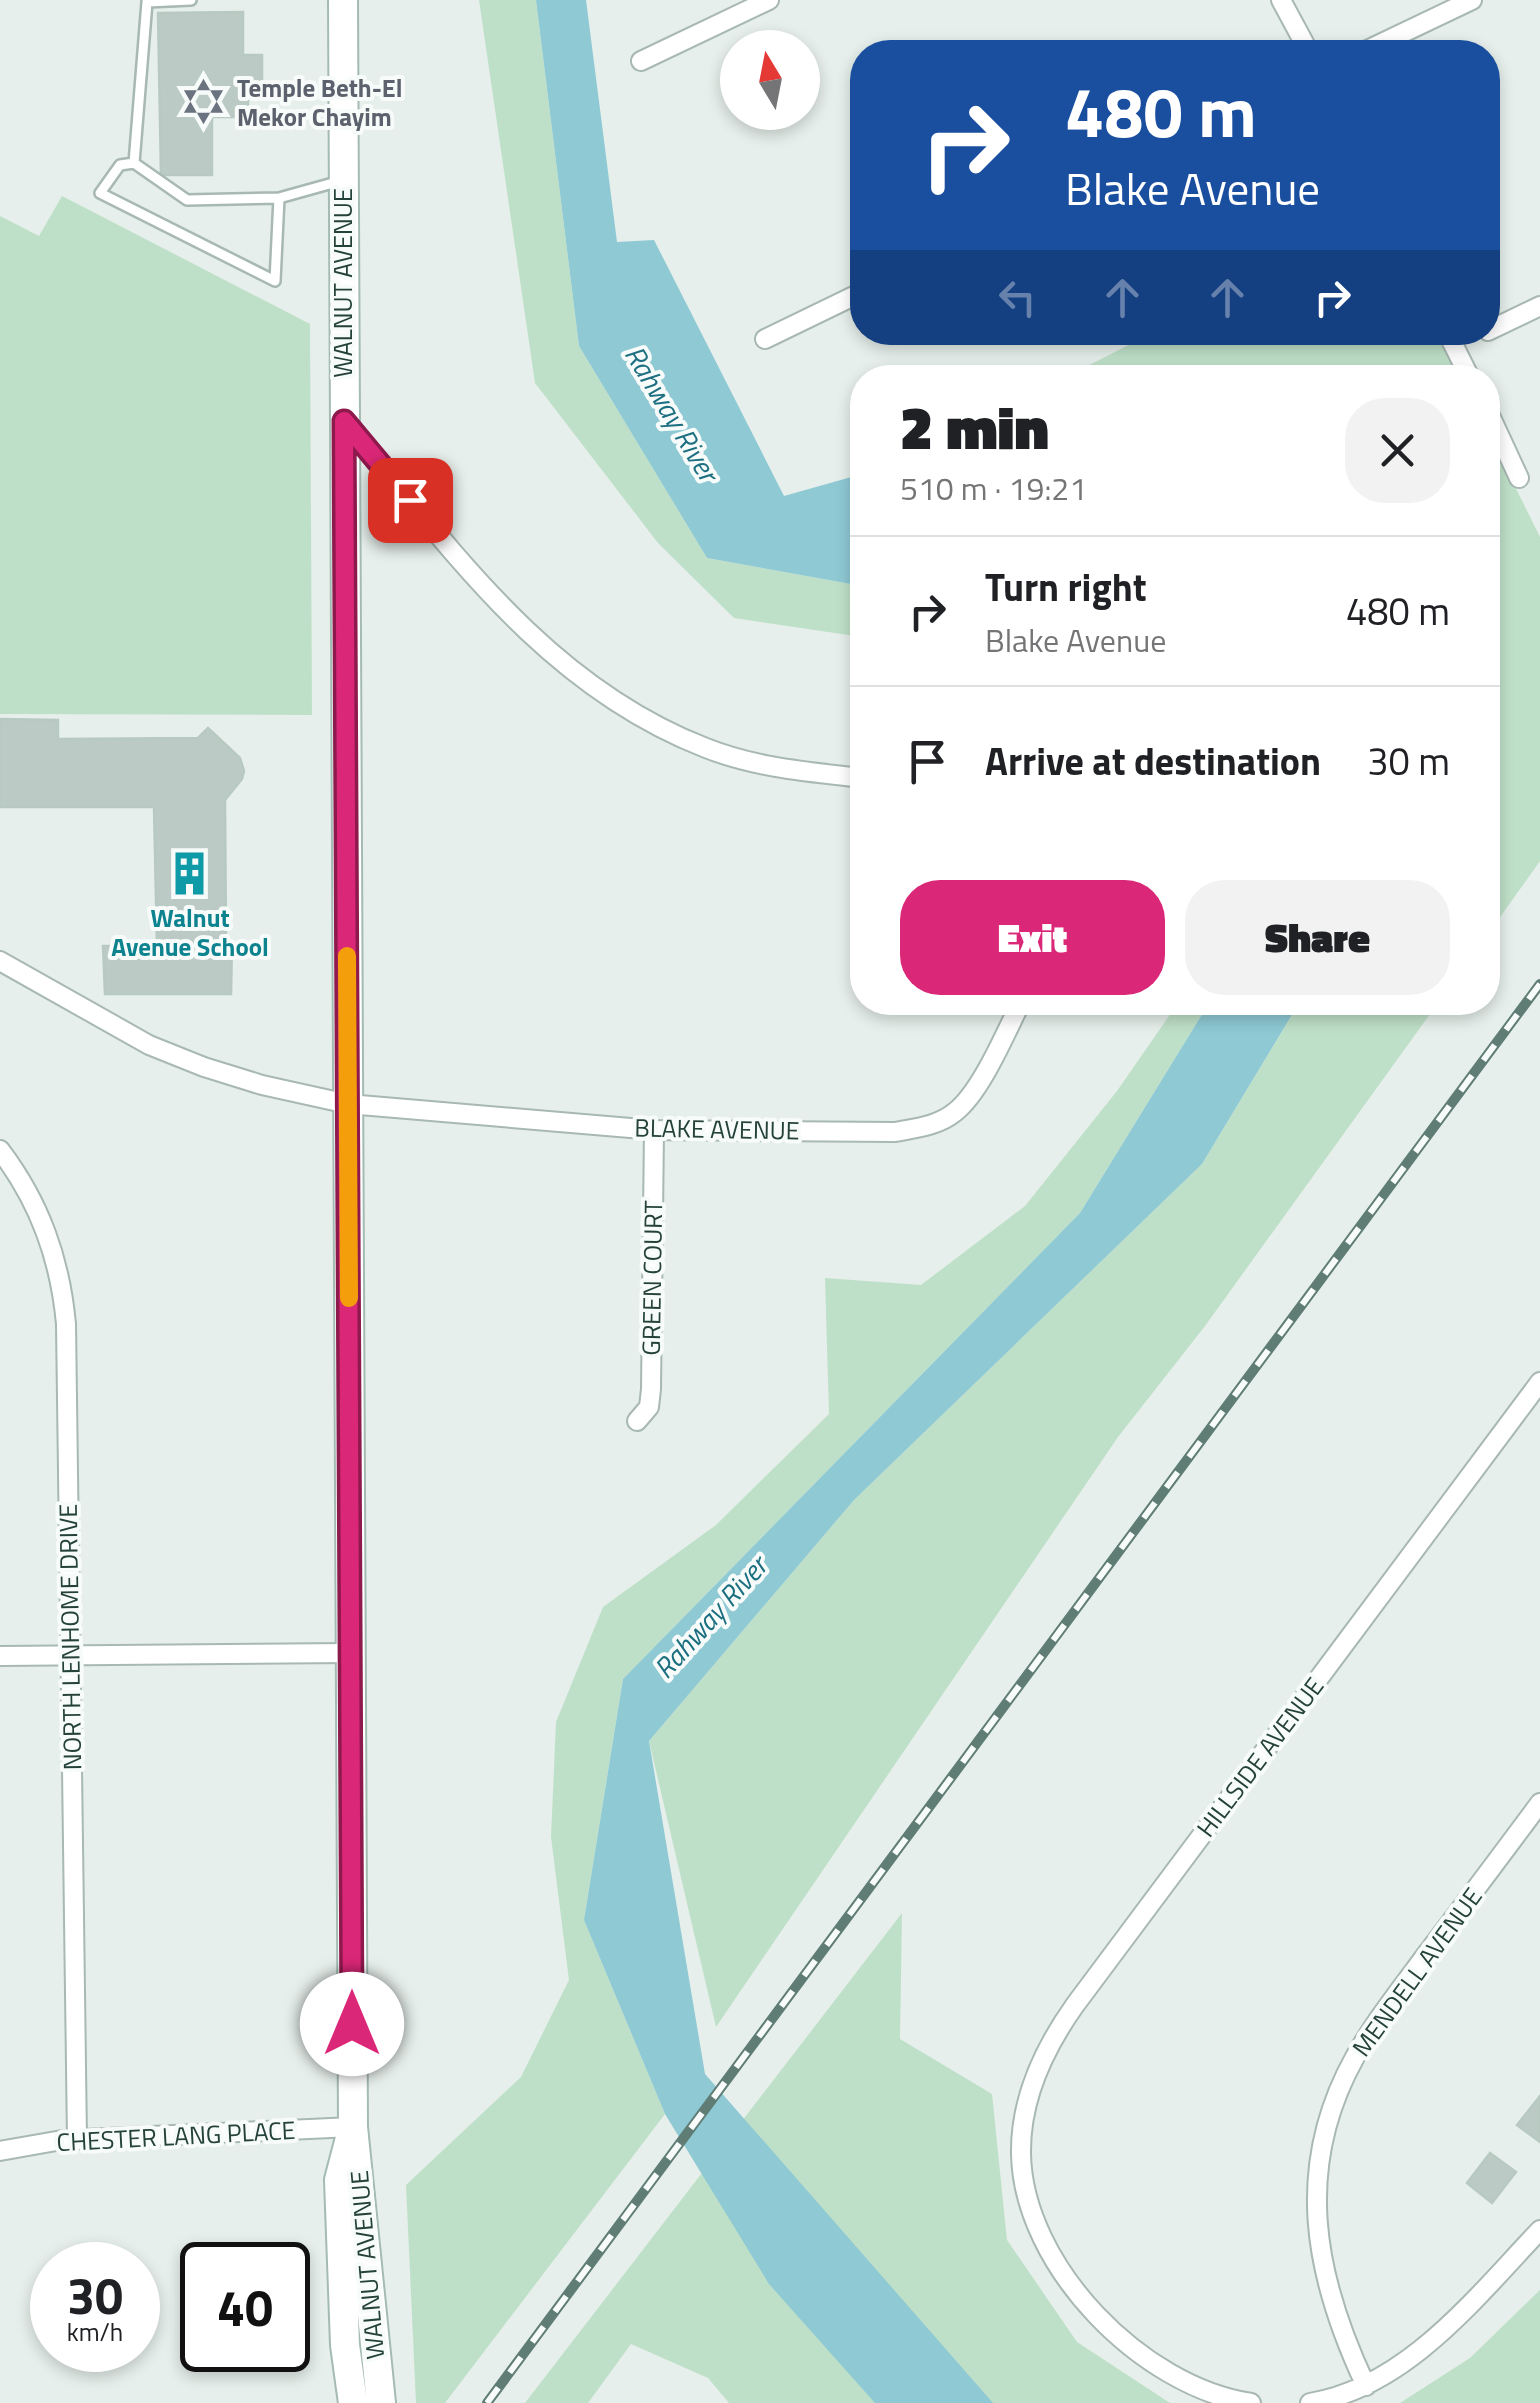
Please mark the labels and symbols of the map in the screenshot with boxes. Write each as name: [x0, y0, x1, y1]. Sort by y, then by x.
north arrow: [720, 30, 820, 130]
place label: Temple Beth-El Mekor Chayim: [237, 69, 402, 136]
synagogue icon: Temple Beth-El Mekor Chayim: [180, 78, 228, 126]
street label: WALNUT AVENUE: [324, 188, 362, 378]
water label: Rahway River: [614, 337, 731, 492]
pin: [368, 458, 453, 543]
building icon: Walnut Avenue School: [166, 850, 214, 898]
place label: Walnut Avenue School: [111, 899, 269, 966]
street label: BLAKE AVENUE: [634, 1109, 800, 1149]
street label: GREEN COURT: [632, 1200, 672, 1356]
street label: NORTH LENHOME DRIVE: [49, 1503, 91, 1771]
water label: Rahway River: [643, 1544, 779, 1688]
street label: HILLSIDE AVENUE: [1187, 1669, 1333, 1845]
street label: MENDELL AVENUE: [1343, 1880, 1491, 2064]
position arrow: [300, 1972, 404, 2076]
street label: CHESTER LANG PLACE: [56, 2111, 296, 2161]
street label: WALNUT AVENUE: [340, 2169, 394, 2361]
speed limit sign: 40: [180, 2242, 310, 2372]

